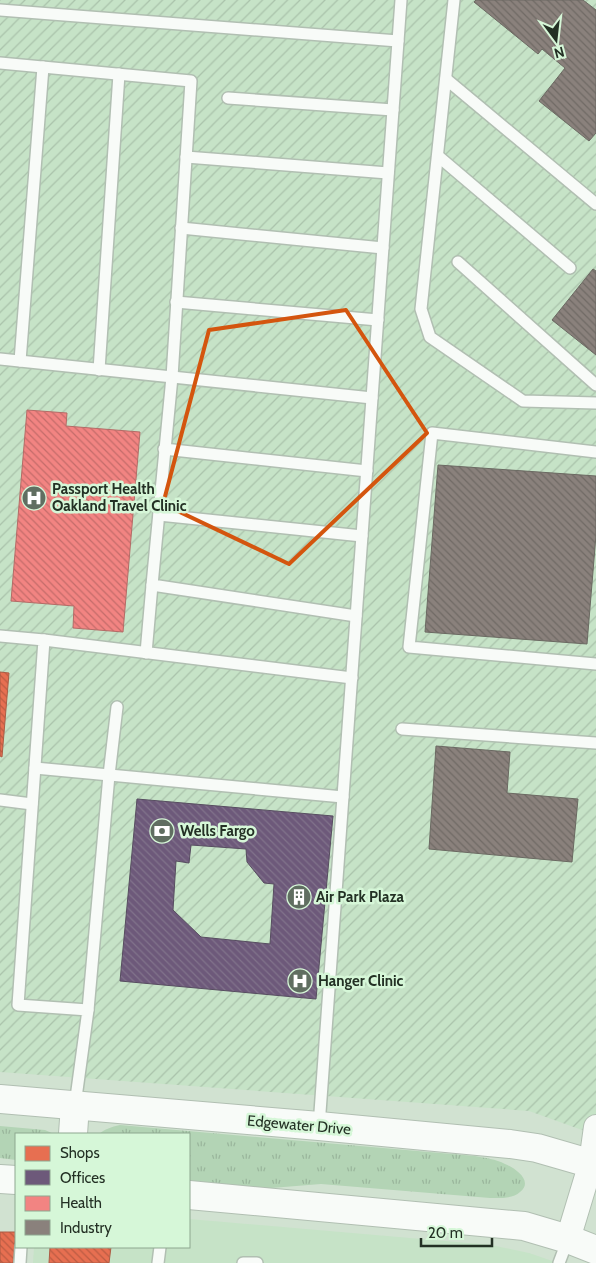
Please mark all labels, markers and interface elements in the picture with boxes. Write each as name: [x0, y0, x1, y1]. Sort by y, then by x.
north arrow: [531, 15, 581, 65]
text: N: [552, 43, 566, 63]
place label: Passport Health Oakland Travel Clinic: [52, 480, 187, 515]
hospital icon: Passport Health Oakland Travel Clinic: [21, 485, 47, 511]
bank icon: Wells Fargo: [149, 818, 175, 844]
place label: Wells Fargo: [180, 822, 255, 840]
building icon: Air Park Plaza: [286, 884, 312, 910]
place label: Air Park Plaza: [316, 888, 404, 906]
hospital icon: Hanger Clinic: [287, 968, 313, 994]
place label: Hanger Clinic: [318, 972, 404, 990]
street label: Edgewater Drive: [246, 1112, 352, 1139]
legend: [15, 1133, 190, 1248]
text: Shops: [60, 1144, 100, 1162]
text: Offices: [60, 1169, 105, 1187]
text: Health: [60, 1194, 102, 1212]
scale bar: [421, 1216, 492, 1248]
text: Industry: [60, 1219, 112, 1237]
text: 20 m: [428, 1224, 463, 1242]

